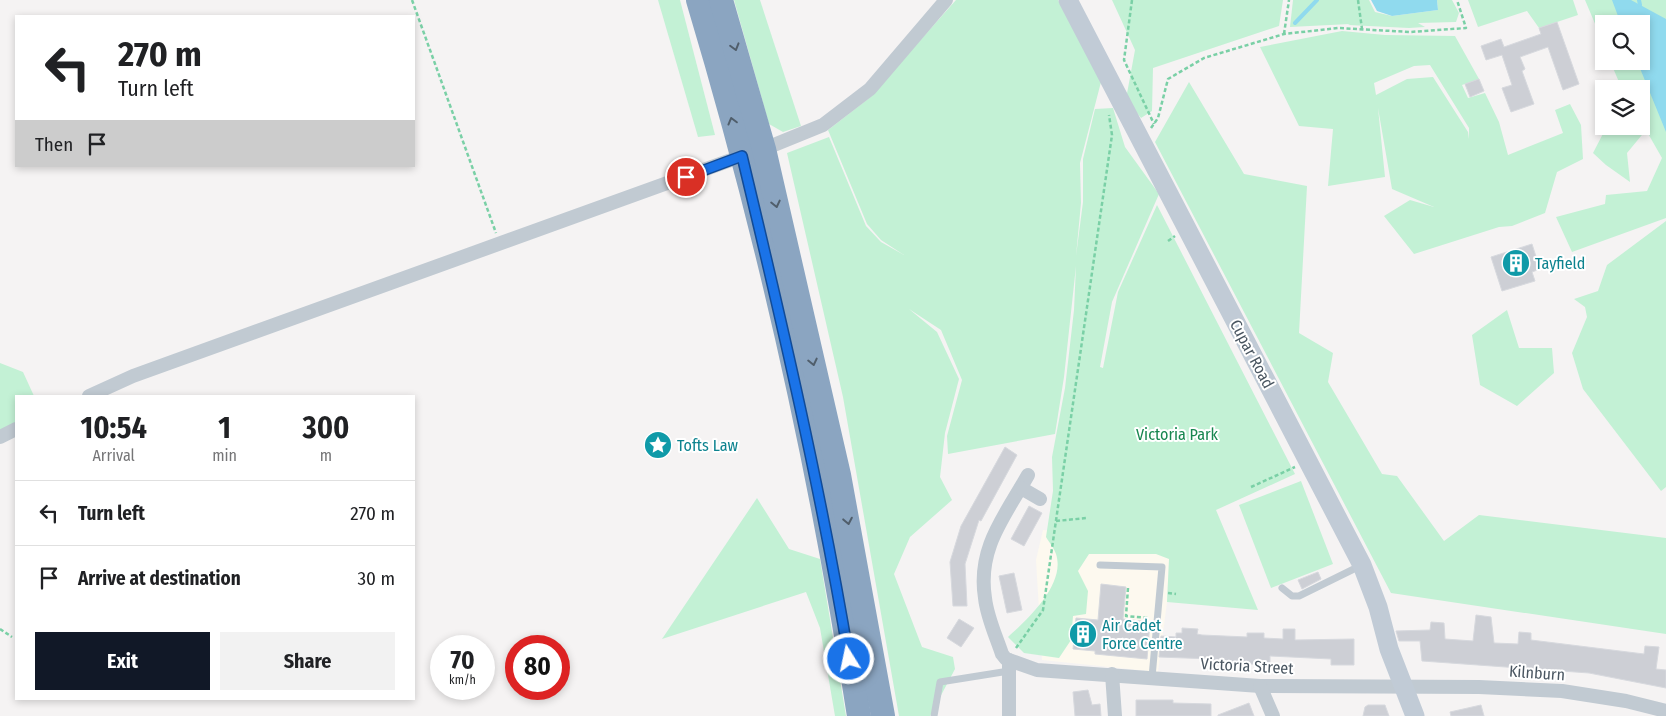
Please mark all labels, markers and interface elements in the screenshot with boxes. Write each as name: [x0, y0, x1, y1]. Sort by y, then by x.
map controls: [1595, 15, 1650, 135]
button: search: [1595, 15, 1650, 70]
text: 270 m: [118, 33, 202, 75]
icon: left: [35, 35, 100, 100]
one-way arrow: [729, 42, 739, 50]
text: Turn left: [118, 75, 194, 102]
button: layers: [1595, 80, 1650, 135]
one-way arrow: [727, 116, 738, 125]
icon: arrive: [83, 130, 111, 158]
text: Then: [35, 133, 73, 156]
pin: [665, 156, 707, 198]
icon: arrive: [672, 163, 700, 191]
one-way arrow: [771, 199, 781, 208]
building icon: Tayfield: [1501, 248, 1531, 278]
place label: Tayfield: [1535, 254, 1585, 273]
street label: Cupar Road: [1226, 316, 1278, 392]
one-way arrow: [807, 358, 818, 367]
text: 10:54: [80, 410, 147, 446]
text: 1: [218, 410, 231, 446]
text: 300: [303, 410, 349, 446]
park label: Victoria Park: [1136, 425, 1219, 444]
place icon: Tofts Law: [643, 430, 673, 460]
place label: Tofts Law: [677, 436, 738, 455]
text: Arrival: [92, 446, 135, 465]
text: min: [212, 446, 237, 465]
text: m: [320, 446, 332, 465]
icon: left: [35, 499, 63, 527]
text: Turn left: [78, 502, 145, 525]
text: 270 m: [350, 502, 395, 525]
one-way arrow: [842, 516, 853, 525]
icon: arrive: [35, 564, 63, 592]
text: Arrive at destination: [78, 567, 241, 590]
text: 30 m: [357, 567, 395, 590]
place label: Air Cadet Force Centre: [1102, 616, 1183, 653]
building icon: Air Cadet Force Centre: [1068, 619, 1098, 649]
button: Exit: [35, 632, 210, 690]
button: Share: [220, 632, 395, 690]
position arrow: [822, 632, 874, 684]
speed limit sign: 80: [505, 635, 570, 700]
text: 70: [450, 646, 475, 676]
street label: Victoria Street: [1200, 654, 1295, 678]
street label: Kilnburn: [1508, 662, 1566, 684]
text: km/h: [449, 673, 476, 687]

